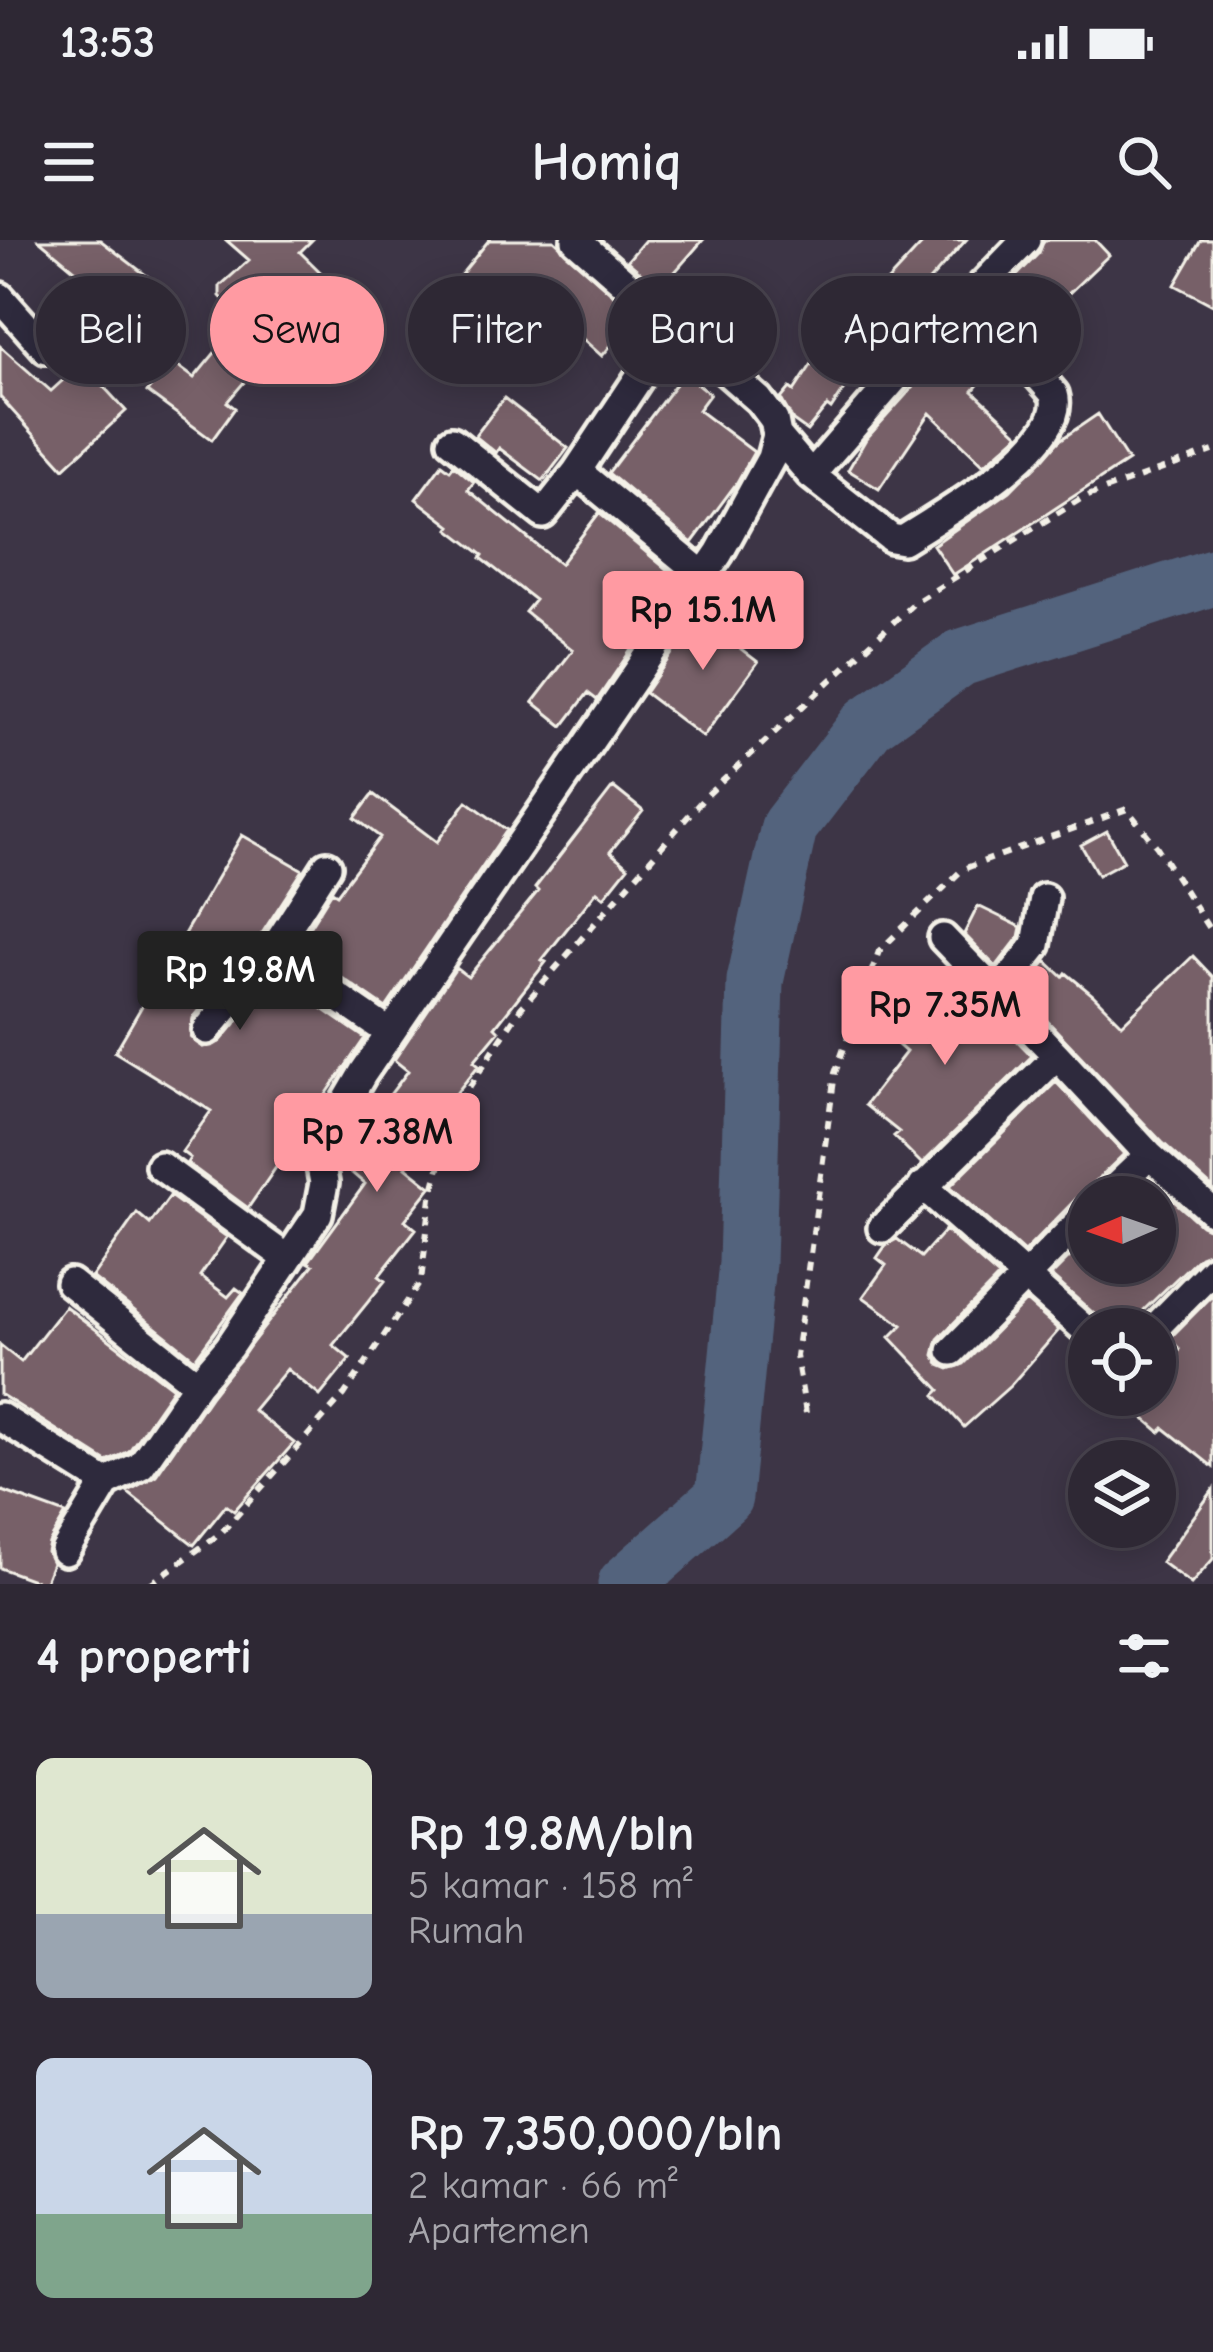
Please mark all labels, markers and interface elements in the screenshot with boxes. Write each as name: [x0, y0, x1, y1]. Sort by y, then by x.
text: 13:53: [60, 16, 155, 68]
icon: menu: [36, 129, 102, 195]
icon: search: [1111, 129, 1177, 195]
text: Homiq: [531, 131, 682, 194]
chip: Beli: [36, 276, 186, 384]
chip: Sewa: [210, 276, 384, 384]
chip: Filter: [408, 276, 584, 384]
chip: Baru: [608, 276, 777, 384]
chip: Apartemen: [801, 276, 1081, 384]
pin: Rp 15.1M: [579, 571, 827, 673]
text: Rp 15.1M: [630, 587, 776, 632]
pin: Rp 19.8M: [116, 931, 364, 1033]
text: Rp 19.8M: [164, 947, 316, 992]
pin: Rp 7.35M: [821, 966, 1069, 1068]
text: Rp 7.35M: [869, 982, 1021, 1027]
pin: Rp 7.38M: [253, 1093, 501, 1195]
text: Rp 7.38M: [301, 1109, 453, 1154]
north arrow: [1068, 1176, 1176, 1284]
map controls: [1068, 1176, 1176, 1548]
button: locate: [1068, 1308, 1176, 1416]
button: layers: [1068, 1440, 1176, 1548]
icon: filters: [1111, 1623, 1177, 1689]
text: 4 properti: [36, 1627, 252, 1686]
text: Rp 19.8M/bln: [408, 1804, 694, 1863]
icon: home: [132, 1806, 276, 1950]
text: 5 kamar · 158 m²: [408, 1863, 693, 1908]
text: Rumah: [408, 1908, 524, 1953]
text: Rp 7,350,000/bln: [408, 2104, 783, 2163]
icon: home: [132, 2106, 276, 2250]
text: 2 kamar · 66 m²: [408, 2163, 678, 2208]
text: Apartemen: [408, 2208, 590, 2253]

